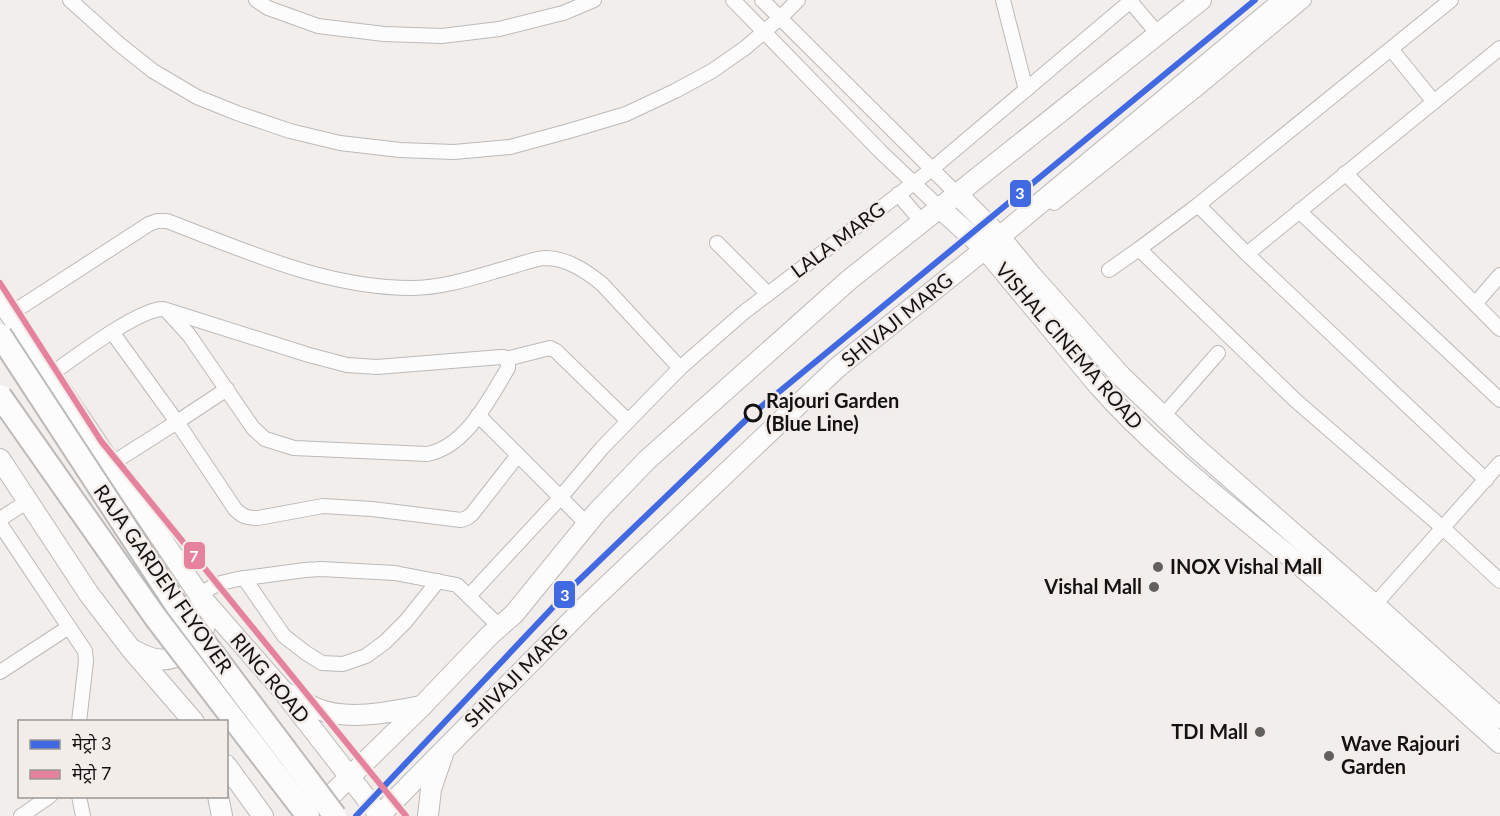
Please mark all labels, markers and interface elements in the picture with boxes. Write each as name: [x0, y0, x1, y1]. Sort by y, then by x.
line badge: 3: [1009, 179, 1032, 208]
text: 3: [1015, 183, 1025, 202]
street label: LALA MARG: [786, 196, 889, 282]
street label: VISHAL CINEMA ROAD: [991, 257, 1149, 433]
street label: SHIVAJI MARG: [836, 267, 957, 371]
place label: Rajouri Garden (Blue Line): [766, 388, 899, 435]
marker: Rajouri Garden (Blue Line): [744, 404, 762, 422]
street label: RAJA GARDEN FLYOVER: [90, 480, 238, 678]
line badge: 7: [183, 541, 206, 570]
text: 7: [189, 546, 199, 565]
place label: INOX Vishal Mall: [1170, 554, 1322, 578]
marker: INOX Vishal Mall: [1151, 560, 1165, 574]
place label: Vishal Mall: [1043, 574, 1142, 598]
line badge: 3: [553, 580, 576, 609]
marker: Vishal Mall: [1147, 580, 1161, 594]
text: 3: [560, 585, 570, 604]
street label: SHIVAJI MARG: [459, 619, 572, 732]
street label: RING ROAD: [226, 628, 315, 727]
place label: TDI Mall: [1171, 719, 1248, 743]
legend: [18, 720, 228, 798]
marker: TDI Mall: [1253, 725, 1267, 739]
place label: Wave Rajouri Garden: [1341, 731, 1460, 778]
text: मेट्रो 3: [72, 732, 112, 754]
marker: Wave Rajouri Garden: [1322, 749, 1336, 763]
text: मेट्रो 7: [72, 762, 112, 784]

